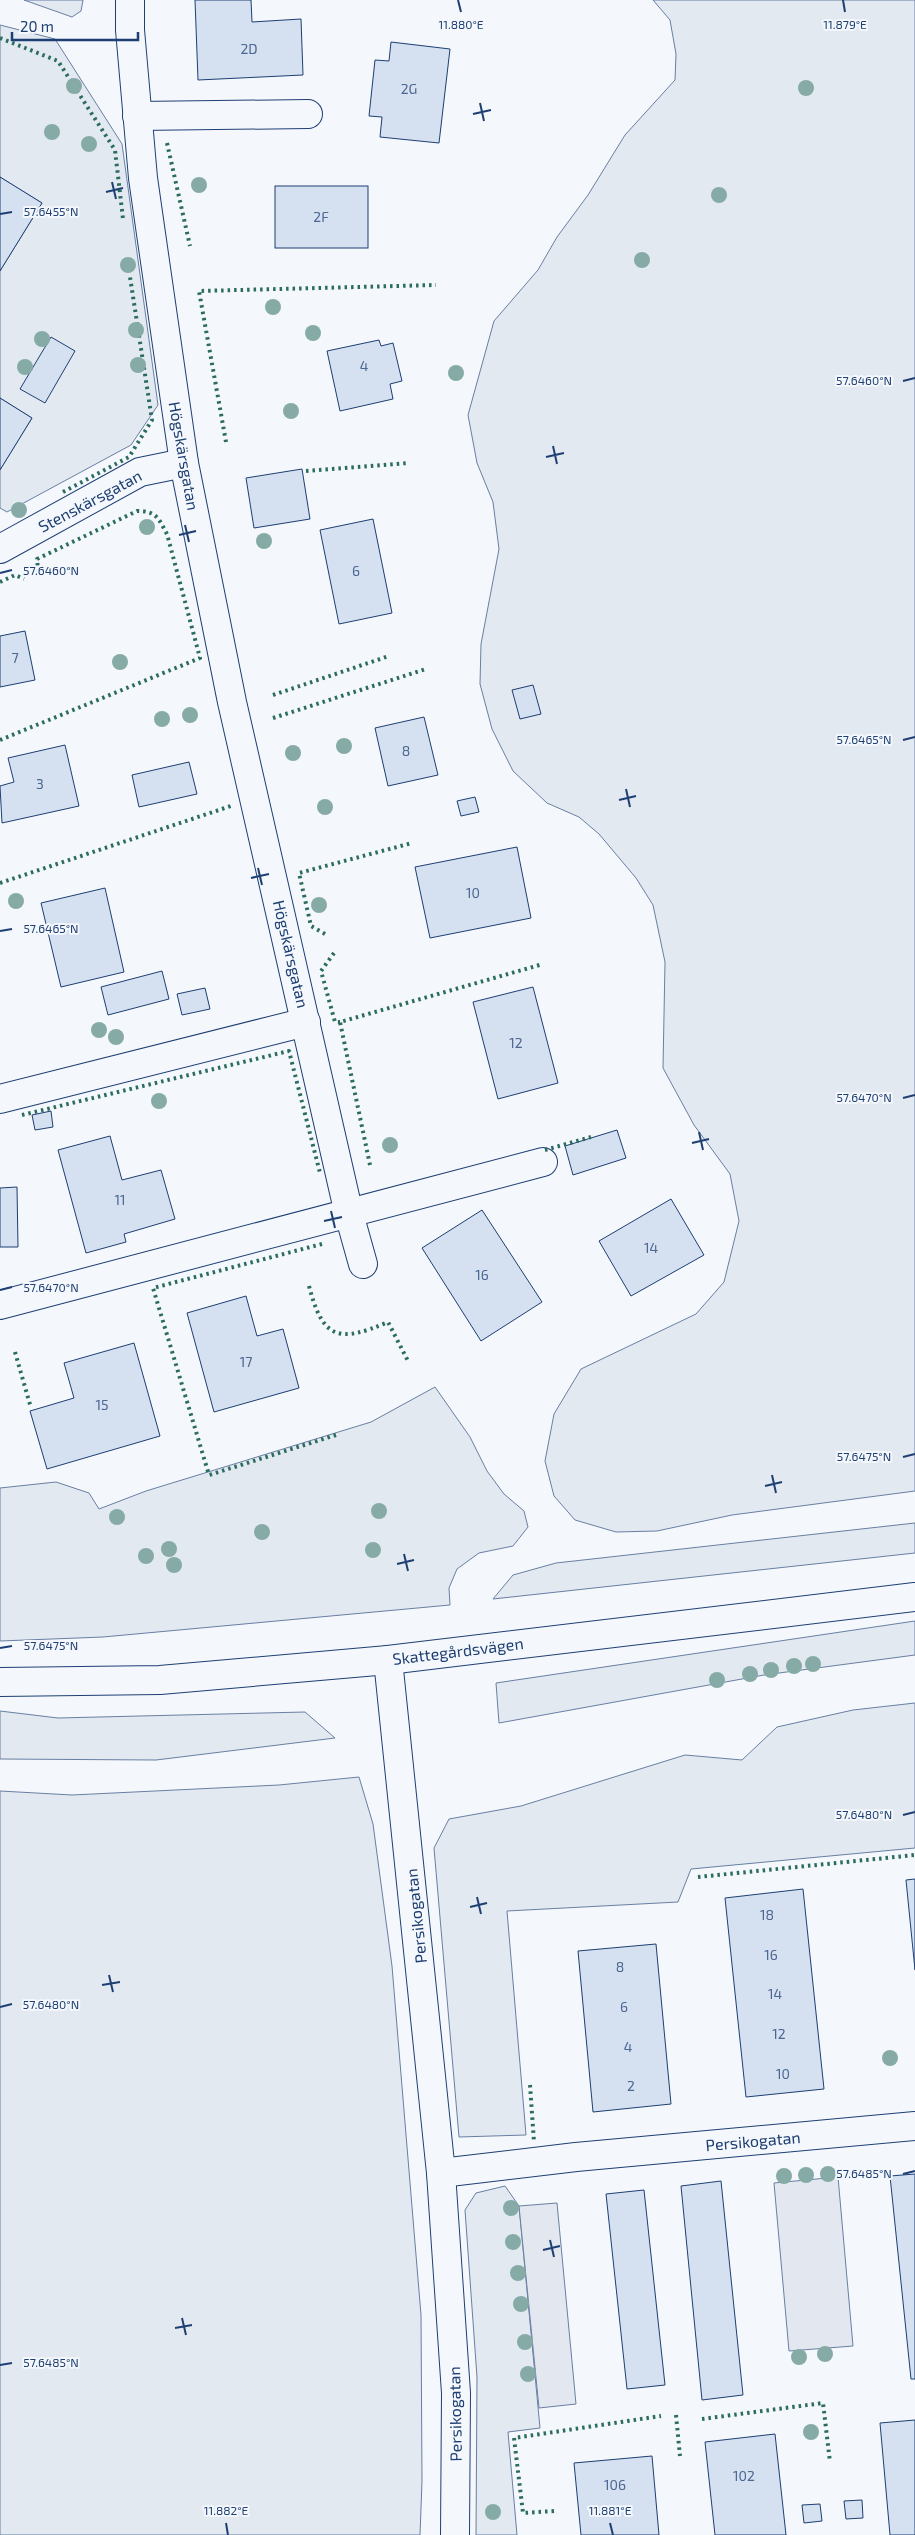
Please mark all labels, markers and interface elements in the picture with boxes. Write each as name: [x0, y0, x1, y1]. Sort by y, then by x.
scale bar: [12, 10, 139, 42]
text: 20 m: [20, 17, 54, 35]
text: 11.880°E: [438, 17, 484, 31]
text: 11.879°E: [823, 17, 867, 31]
house number: 2D: [240, 40, 258, 57]
house number: 2G: [401, 80, 417, 97]
text: 57.6455°N: [24, 204, 78, 218]
house number: 2F: [313, 208, 329, 225]
house number: 4: [360, 357, 368, 374]
text: 57.6460°N: [836, 373, 892, 387]
street label: Högskärsgatan: [166, 400, 203, 512]
street label: Stenskärsgatan: [35, 465, 145, 536]
house number: 6: [352, 562, 360, 579]
text: 57.6460°N: [23, 563, 79, 577]
house number: 7: [11, 649, 19, 666]
text: 57.6465°N: [836, 732, 892, 746]
house number: 8: [402, 742, 410, 759]
house number: 3: [36, 775, 44, 792]
house number: 10: [466, 884, 480, 901]
street label: Högskärsgatan: [270, 898, 313, 1010]
text: 57.6465°N: [23, 921, 79, 935]
house number: 12: [509, 1034, 523, 1051]
text: 57.6470°N: [836, 1090, 892, 1104]
house number: 11: [114, 1191, 126, 1208]
house number: 14: [644, 1239, 658, 1256]
house number: 16: [475, 1266, 489, 1283]
text: 57.6470°N: [23, 1280, 79, 1294]
house number: 17: [240, 1353, 252, 1370]
house number: 15: [95, 1396, 109, 1413]
text: 57.6475°N: [837, 1449, 891, 1463]
street label: Skattegårdsvägen: [391, 1633, 524, 1668]
text: 57.6475°N: [24, 1638, 78, 1652]
text: 57.6480°N: [836, 1807, 892, 1821]
street label: Persikogatan: [401, 1868, 430, 1964]
house number: 18: [760, 1906, 774, 1923]
house number: 16: [764, 1946, 778, 1963]
house number: 8: [616, 1958, 624, 1975]
house number: 14: [768, 1985, 782, 2002]
text: 57.6480°N: [23, 1997, 79, 2011]
house number: 6: [620, 1998, 628, 2015]
house number: 12: [772, 2025, 786, 2042]
house number: 4: [624, 2038, 632, 2055]
house number: 10: [776, 2065, 790, 2082]
house number: 2: [627, 2077, 635, 2094]
street label: Persikogatan: [705, 2127, 801, 2154]
text: 57.6485°N: [836, 2166, 892, 2180]
text: 57.6485°N: [23, 2355, 79, 2369]
street label: Persikogatan: [444, 2366, 465, 2462]
house number: 102: [733, 2467, 755, 2484]
house number: 106: [604, 2476, 626, 2493]
text: 11.882°E: [204, 2503, 249, 2517]
text: 11.881°E: [589, 2503, 632, 2517]

